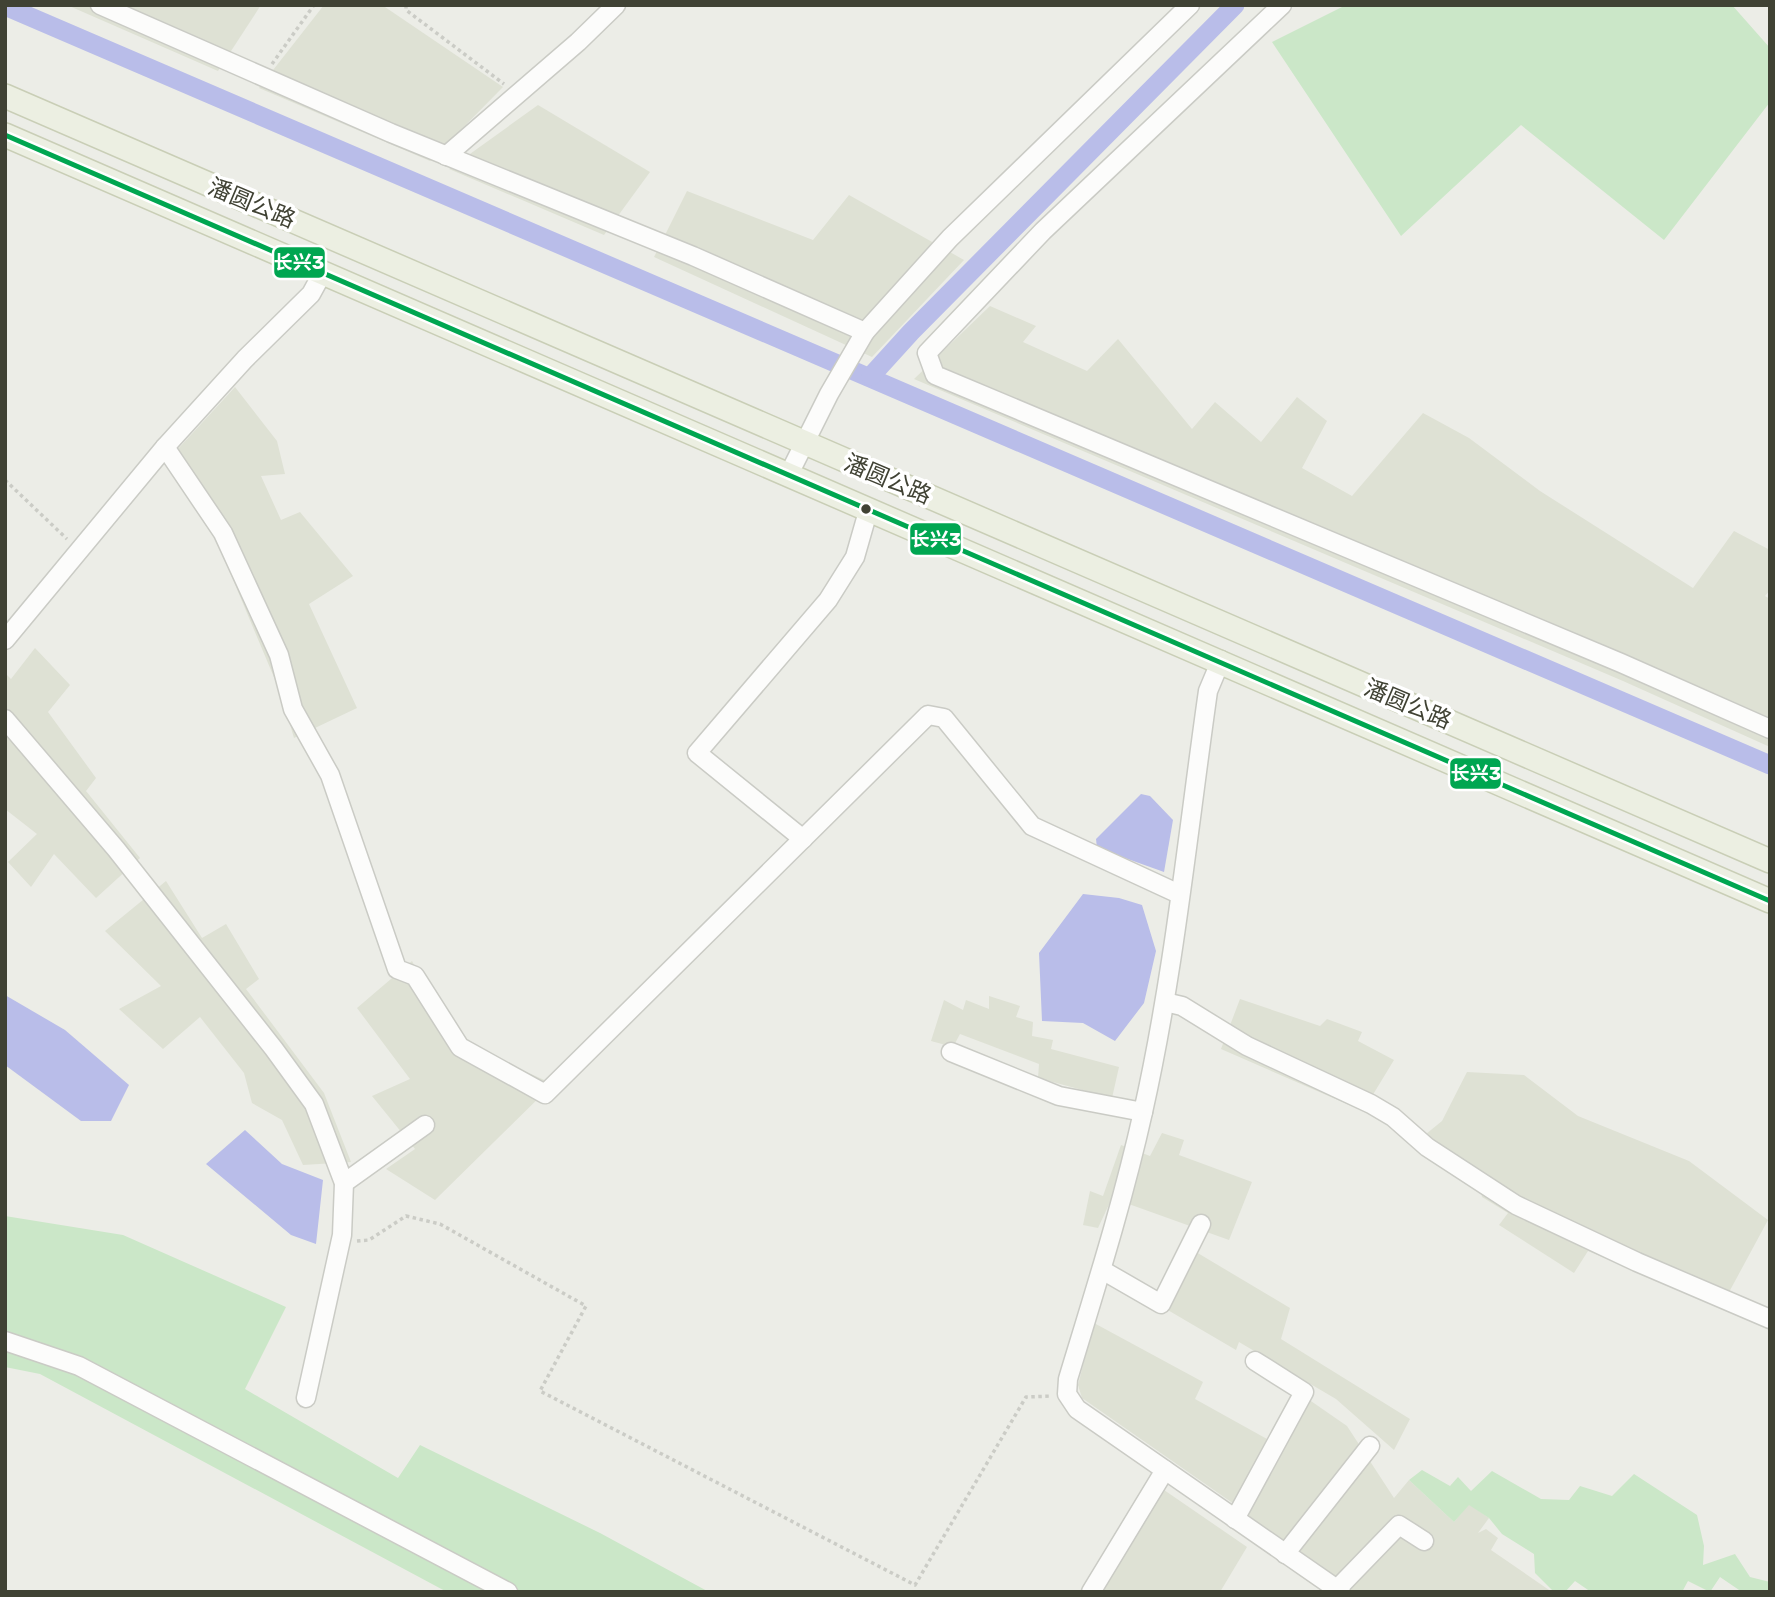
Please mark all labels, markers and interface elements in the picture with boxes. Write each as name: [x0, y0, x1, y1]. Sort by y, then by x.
street label: 潘圆公路: [204, 172, 300, 234]
line badge: 长兴3: [273, 246, 326, 279]
text: 长兴3: [274, 251, 324, 274]
street label: 潘圆公路: [840, 448, 936, 510]
unlabelled marker: [859, 502, 873, 516]
line badge: 长兴3: [909, 522, 962, 556]
text: 长兴3: [911, 528, 961, 551]
street label: 潘圆公路: [1360, 673, 1456, 735]
line badge: 长兴3: [1449, 757, 1502, 790]
text: 长兴3: [1451, 762, 1501, 785]

